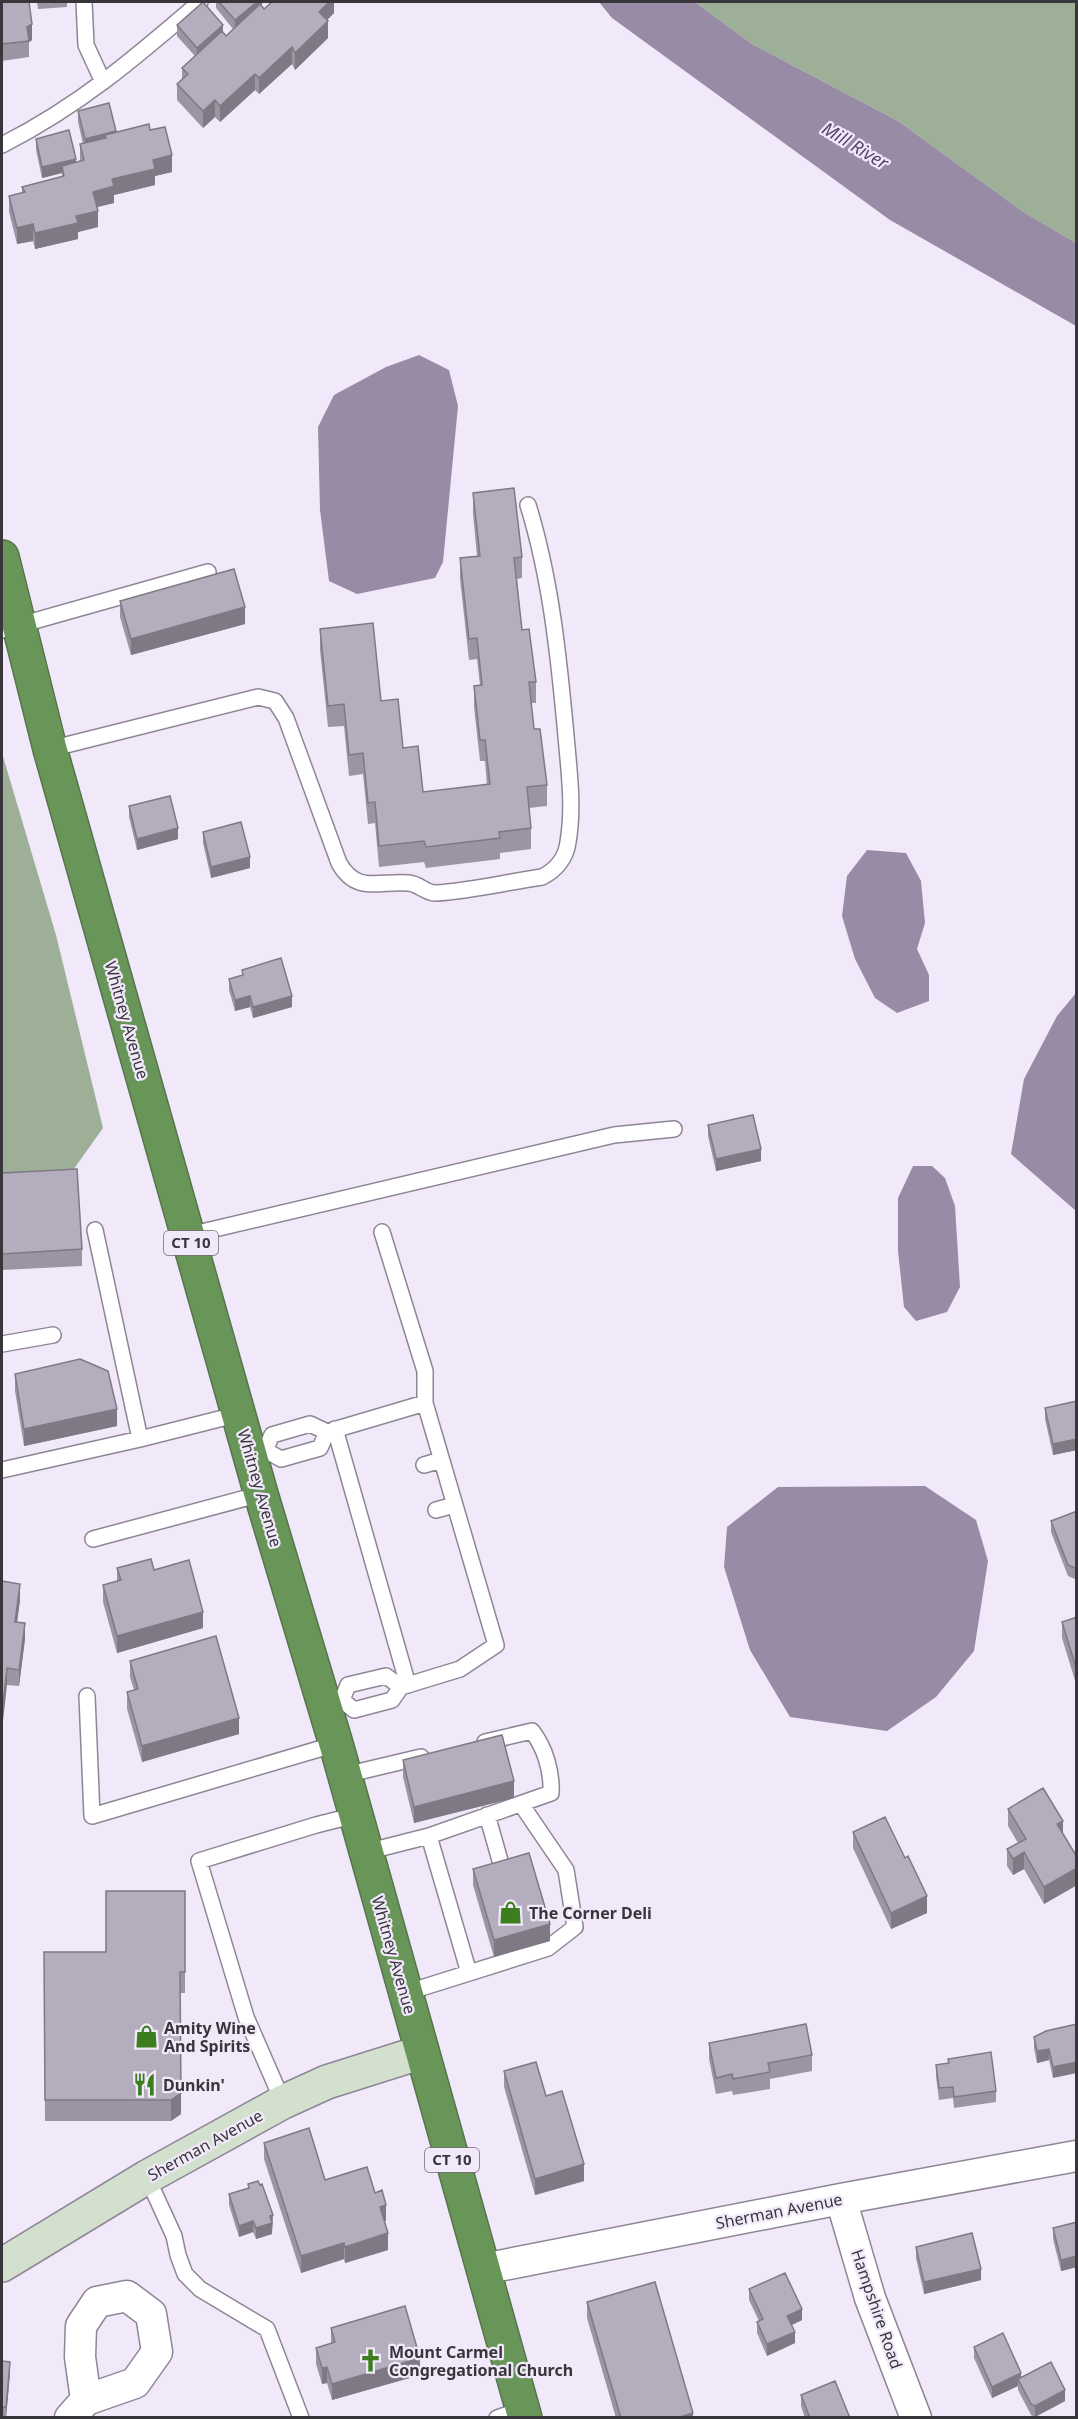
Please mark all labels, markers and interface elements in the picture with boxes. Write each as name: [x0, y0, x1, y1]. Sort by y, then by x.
water label: Mill River: [818, 116, 894, 175]
street label: Whitney Avenue: [100, 958, 154, 1082]
road number: CT 10: [164, 1231, 218, 1255]
street label: Whitney Avenue: [233, 1426, 287, 1550]
street label: Whitney Avenue: [367, 1893, 421, 2017]
shop icon: The Corner Deli: [498, 1900, 524, 1926]
place label: The Corner Deli: [529, 1902, 652, 1924]
place label: Amity Wine And Spirits: [164, 2017, 256, 2057]
shop icon: Amity Wine And Spirits: [133, 2024, 159, 2050]
restaurant icon: Dunkin': [132, 2072, 158, 2098]
place label: Dunkin': [163, 2074, 225, 2096]
street label: Sherman Avenue: [143, 2104, 267, 2186]
road number: CT 10: [425, 2148, 479, 2172]
street label: Sherman Avenue: [714, 2188, 844, 2234]
street label: Hampshire Road: [846, 2246, 908, 2372]
place label: Mount Carmel Congregational Church: [389, 2341, 573, 2381]
church icon: Mount Carmel Congregational Church: [358, 2348, 384, 2374]

